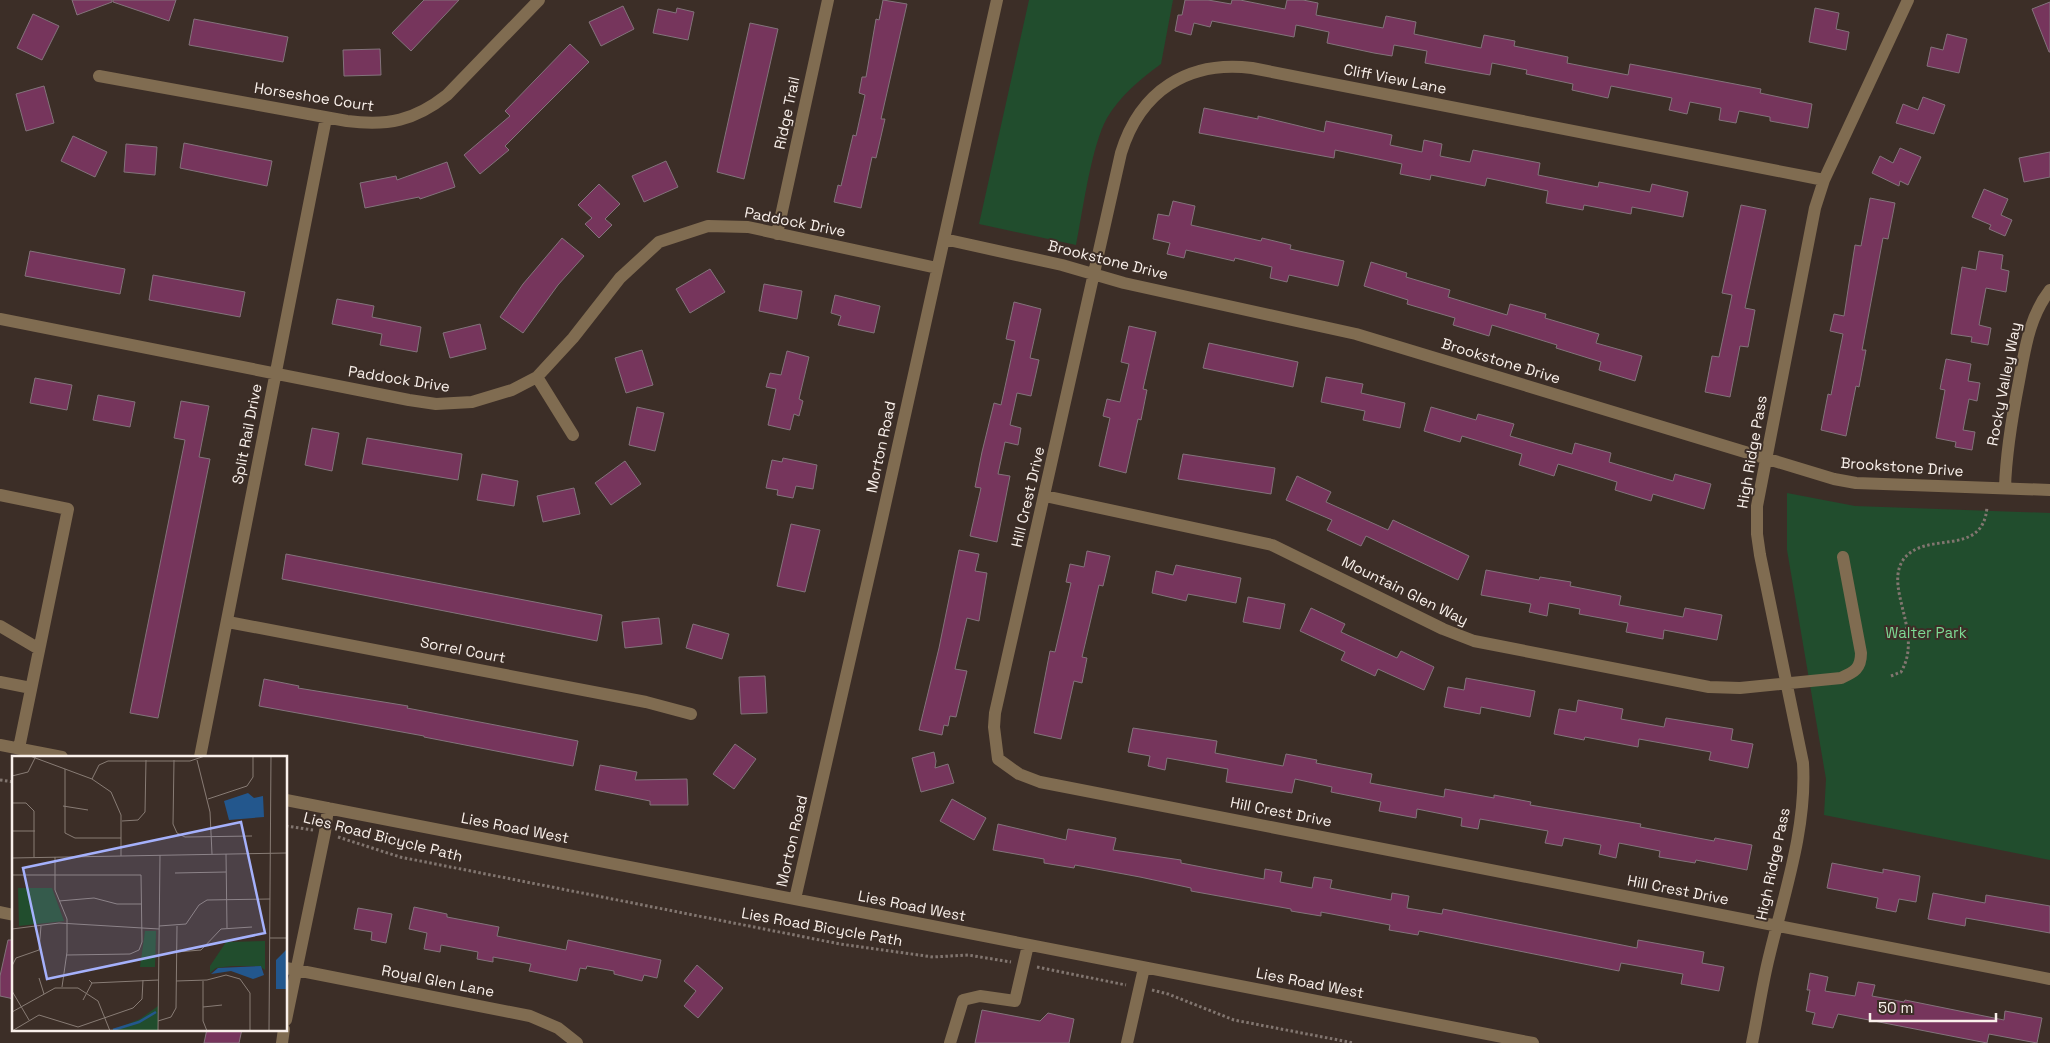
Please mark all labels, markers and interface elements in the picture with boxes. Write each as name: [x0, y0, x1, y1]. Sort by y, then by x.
street label: Cliff View Lane: [1342, 59, 1448, 98]
street label: Ridge Trail: [770, 75, 803, 151]
street label: Horseshoe Court: [253, 78, 375, 115]
street label: Paddock Drive: [743, 202, 847, 241]
street label: Brookstone Drive: [1046, 235, 1170, 284]
street label: Rocky Valley Way: [1982, 320, 2025, 447]
street label: Brookstone Drive: [1439, 333, 1563, 388]
street label: Paddock Drive: [347, 361, 451, 396]
street label: Split Rail Drive: [227, 382, 266, 486]
street label: High Ridge Pass: [1732, 394, 1771, 510]
street label: Morton Road: [861, 399, 900, 495]
street label: Hill Crest Drive: [1007, 444, 1048, 549]
street label: Brookstone Drive: [1840, 453, 1964, 480]
street label: Mountain Glen Way: [1339, 552, 1472, 629]
park label: Walter Park: [1885, 623, 1967, 642]
street label: Sorrel Court: [419, 632, 507, 667]
inset map: [12, 756, 288, 1030]
street label: Hill Crest Drive: [1229, 792, 1334, 831]
street label: Morton Road: [772, 793, 811, 889]
street label: High Ridge Pass: [1751, 806, 1794, 922]
street label: Lies Road Bicycle Path: [302, 808, 465, 865]
street label: Lies Road West: [460, 808, 571, 847]
street label: Hill Crest Drive: [1626, 870, 1731, 909]
street label: Lies Road West: [857, 886, 968, 925]
street label: Lies Road Bicycle Path: [740, 903, 904, 950]
street label: Royal Glen Lane: [380, 960, 496, 1001]
street label: Lies Road West: [1255, 963, 1366, 1002]
scale bar: [1870, 990, 1996, 1022]
text: 50 m: [1878, 998, 1913, 1017]

